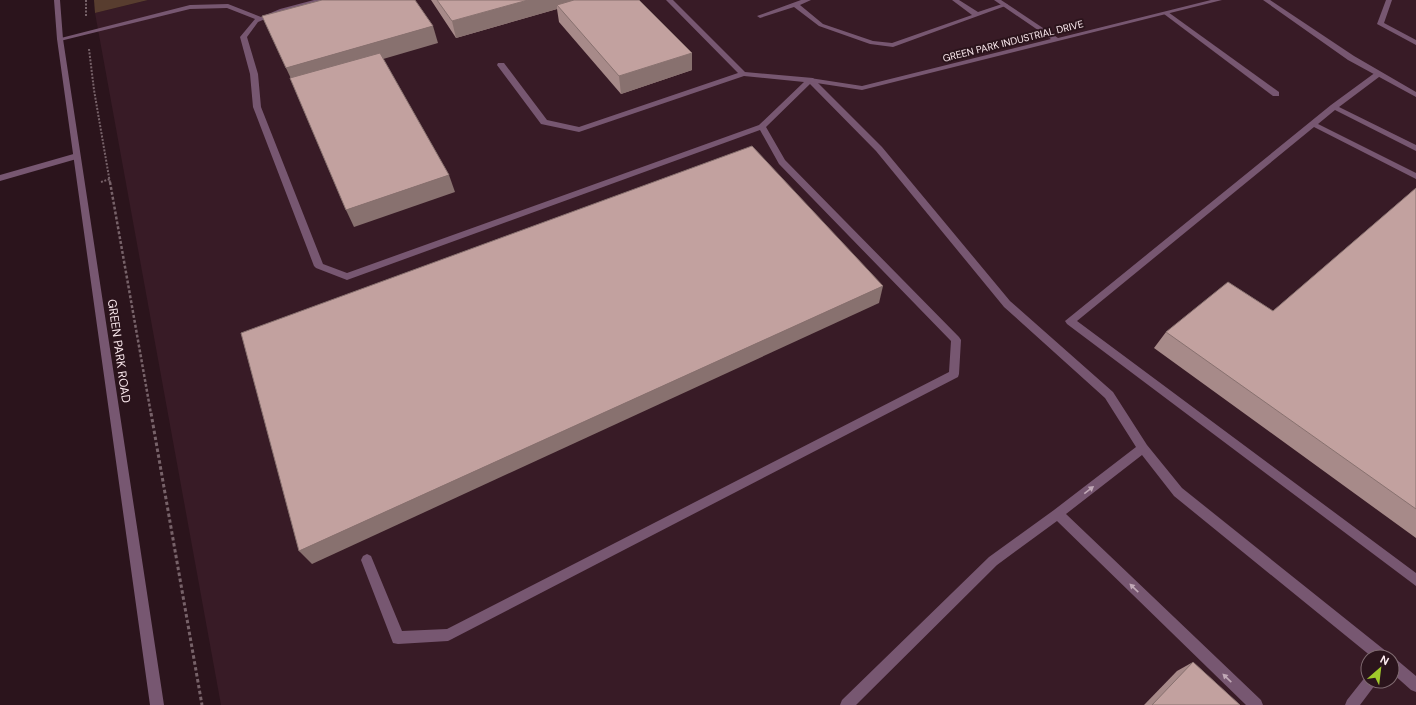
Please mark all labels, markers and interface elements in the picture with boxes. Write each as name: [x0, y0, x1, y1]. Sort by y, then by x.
street label: GREEN PARK INDUSTRIAL DRIVE: [941, 17, 1085, 65]
street label: GREEN PARK ROAD: [104, 298, 134, 404]
one-way arrow: [1083, 486, 1094, 494]
one-way arrow: [1129, 583, 1139, 593]
north arrow: [1360, 649, 1400, 689]
text: N: [1378, 652, 1392, 668]
one-way arrow: [1223, 674, 1232, 683]

